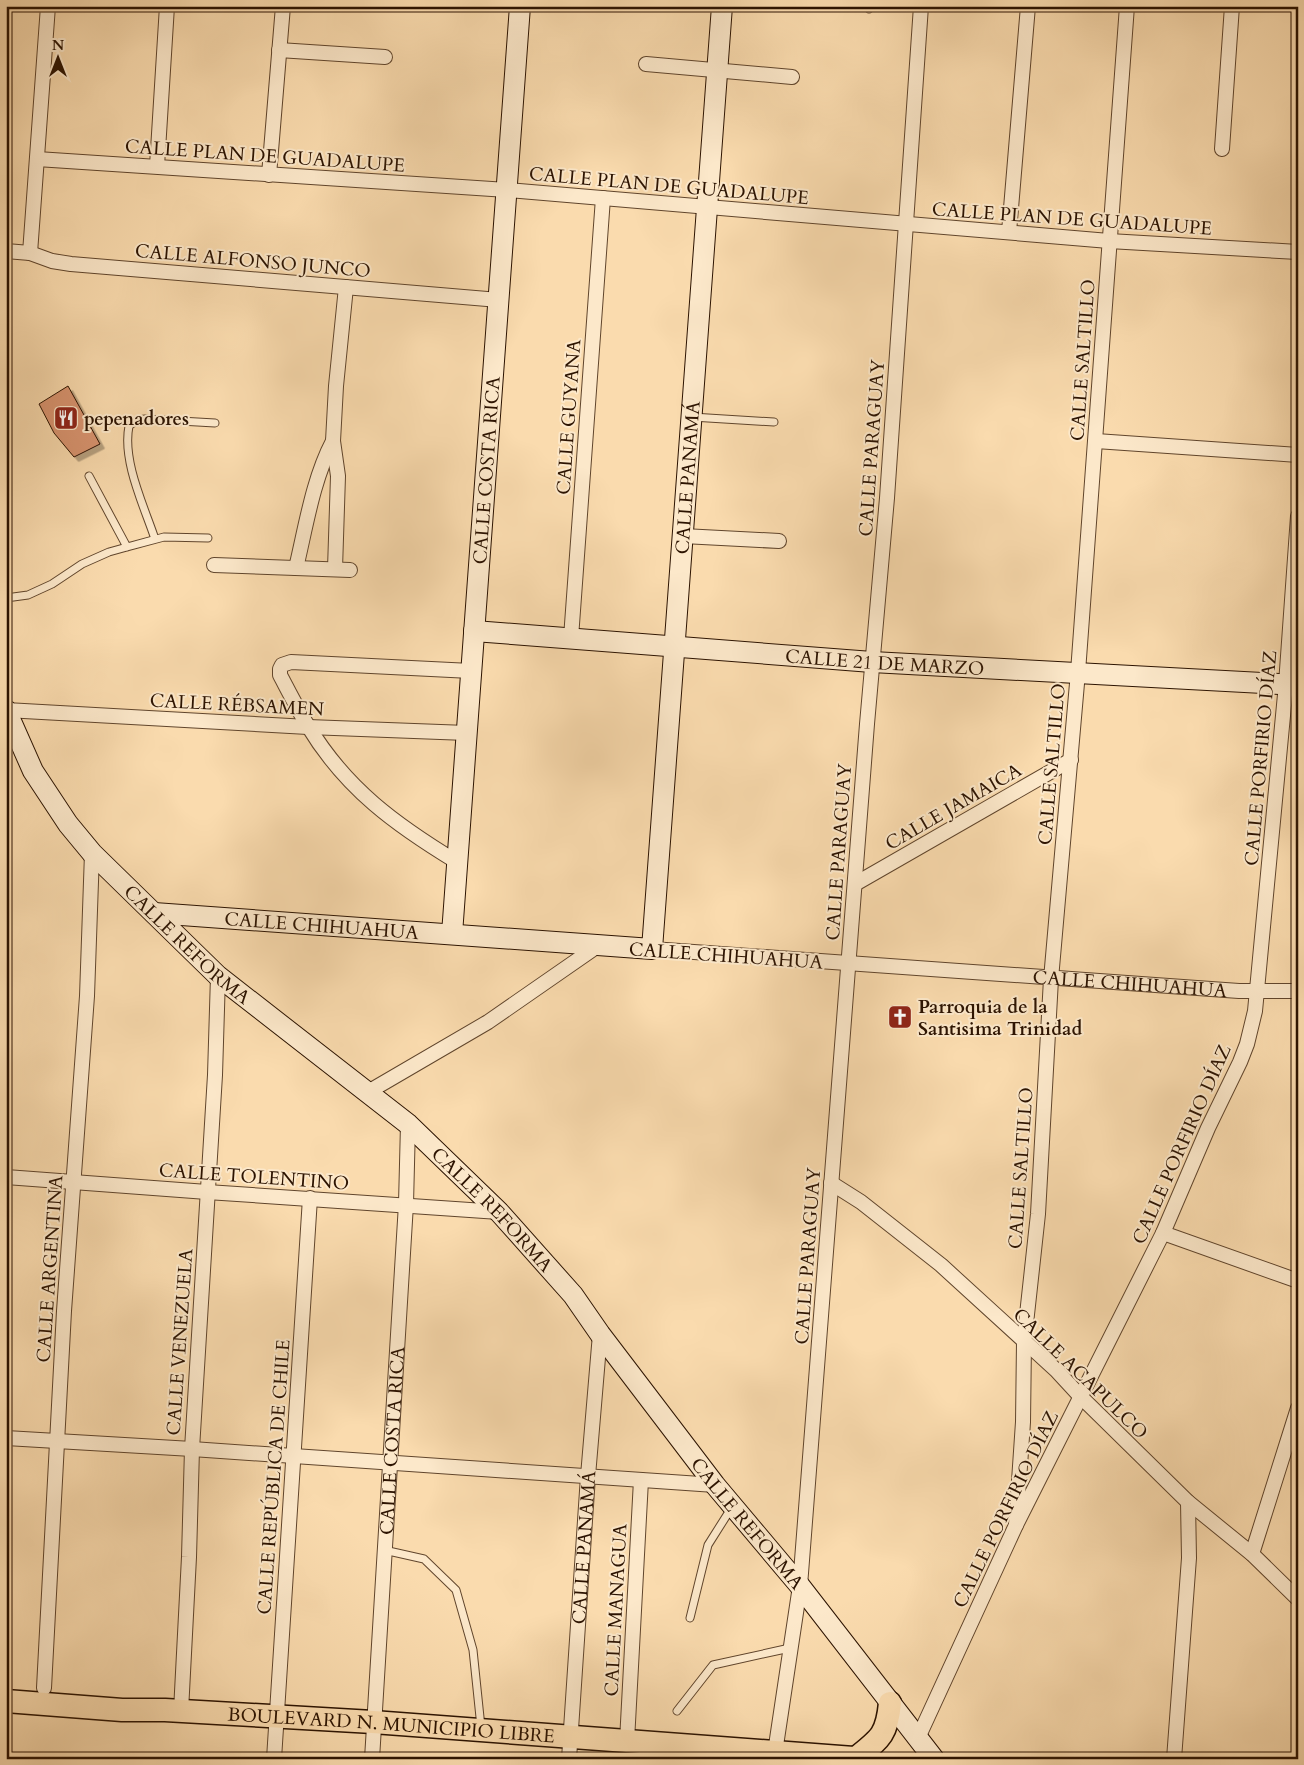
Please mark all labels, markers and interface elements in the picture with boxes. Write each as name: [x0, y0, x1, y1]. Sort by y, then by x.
north arrow: [32, 32, 82, 82]
text: N: [52, 36, 64, 55]
street label: CALLE PLAN DE GUADALUPE: [124, 133, 406, 179]
street label: CALLE PLAN DE GUADALUPE: [528, 161, 810, 211]
street label: CALLE PLAN DE GUADALUPE: [931, 196, 1213, 242]
street label: CALLE ALFONSO JUNCO: [134, 238, 372, 284]
street label: CALLE SALTILLO: [1064, 278, 1102, 442]
street label: CALLE GUYANA: [551, 338, 587, 496]
street label: CALLE PARAGUAY: [853, 358, 891, 538]
street label: CALLE COSTA RICA: [467, 375, 507, 565]
street label: CALLE PANAMÁ: [669, 400, 707, 555]
restaurant icon: pepenadores: [53, 405, 79, 431]
place label: pepenadores: [84, 406, 189, 432]
street label: CALLE 21 DE MARZO: [784, 643, 985, 682]
street label: CALLE PORFIRIO DÍAZ: [1239, 649, 1283, 867]
street label: CALLE SALTILLO: [1032, 682, 1072, 846]
street label: CALLE RÉBSAMEN: [149, 687, 325, 723]
street label: CALLE JAMAICA: [880, 757, 1027, 857]
street label: CALLE PARAGUAY: [820, 762, 858, 942]
street label: CALLE REFORMA: [118, 879, 256, 1011]
street label: CALLE CHIHUAHUA: [223, 906, 420, 946]
street label: CALLE CHIHUAHUA: [628, 936, 824, 976]
street label: CALLE CHIHUAHUA: [1032, 964, 1228, 1004]
place label: Parroquia de la Santisima Trinidad: [918, 994, 1082, 1042]
church icon: Parroquia de la Santisima Trinidad: [887, 1004, 913, 1030]
street label: CALLE PORFIRIO DÍAZ: [1126, 1040, 1238, 1248]
street label: CALLE SALTILLO: [1002, 1086, 1040, 1250]
street label: CALLE REFORMA: [425, 1142, 559, 1278]
street label: CALLE TOLENTINO: [158, 1157, 350, 1197]
street label: CALLE PARAGUAY: [789, 1166, 827, 1346]
street label: CALLE ARGENTINA: [30, 1174, 70, 1364]
street label: CALLE VENEZUELA: [160, 1247, 200, 1436]
street label: CALLE ACAPULCO: [1007, 1302, 1154, 1445]
street label: CALLE REPÚBLICA DE CHILE: [251, 1339, 297, 1616]
street label: CALLE COSTA RICA: [374, 1345, 411, 1536]
street label: CALLE PORFIRIO DÍAZ: [947, 1407, 1065, 1612]
street label: CALLE REFORMA: [684, 1452, 810, 1596]
street label: CALLE PANAMÁ: [566, 1469, 602, 1625]
street label: CALLE MANAGUA: [598, 1522, 634, 1697]
street label: BOULEVARD N. MUNICIPIO LIBRE: [227, 1702, 556, 1750]

